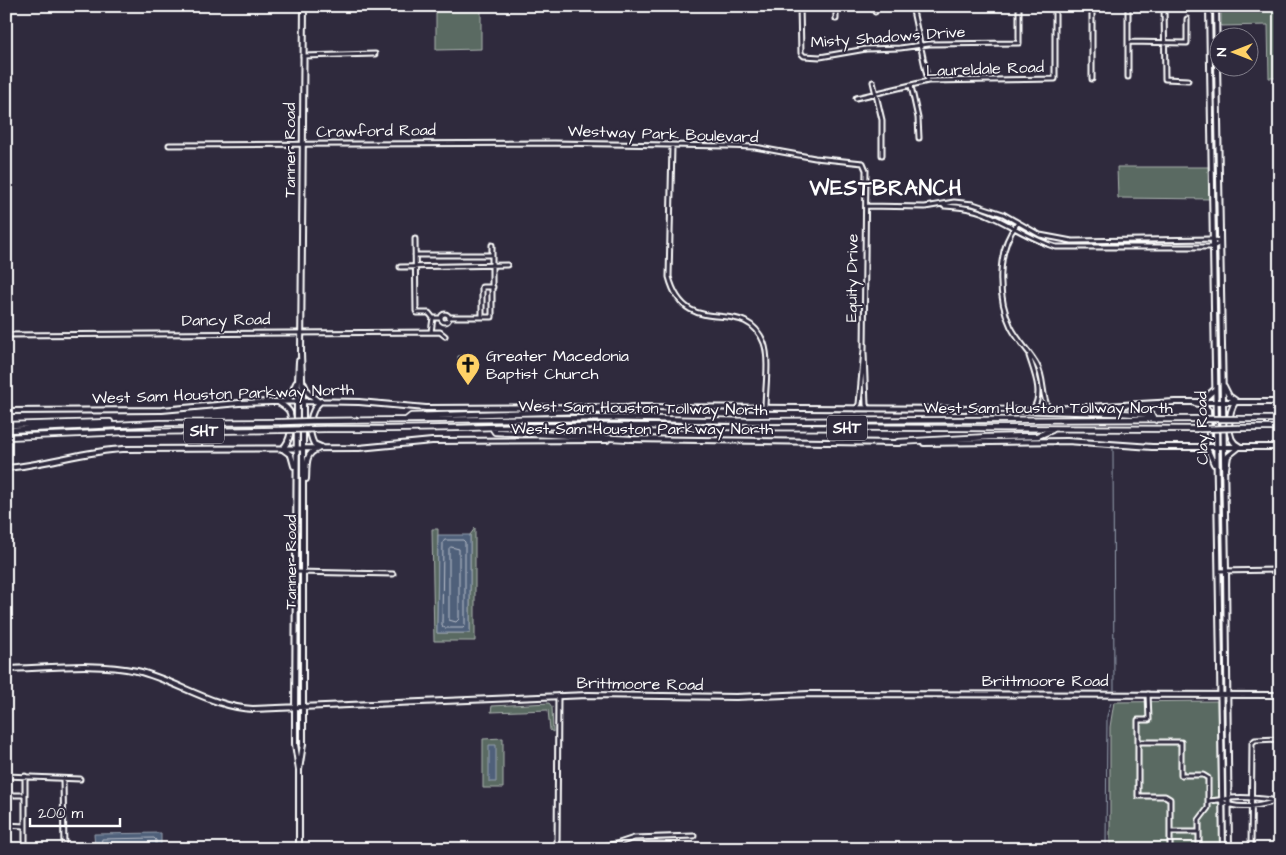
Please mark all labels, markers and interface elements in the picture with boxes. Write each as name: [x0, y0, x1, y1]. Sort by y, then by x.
street label: Misty Shadows Drive: [810, 21, 966, 54]
north arrow: [1208, 28, 1258, 78]
text: N: [1212, 47, 1232, 56]
street label: Laureldale Road: [926, 56, 1044, 82]
street label: Tanner Road: [279, 103, 301, 197]
street label: Crawford Road: [316, 119, 436, 143]
street label: Westway Park Boulevard: [567, 120, 759, 149]
district label: WESTBRANCH: [809, 174, 962, 203]
street label: Equity Drive: [840, 233, 865, 322]
street label: Dancy Road: [182, 308, 270, 333]
place label: Greater Macedonia Baptist Church: [486, 345, 629, 385]
church icon: Greater Macedonia Baptist Church: [455, 352, 481, 386]
street label: West Sam Houston Parkway North: [92, 378, 354, 411]
street label: Clay Road: [1190, 391, 1215, 465]
street label: West Sam Houston Tollway North: [518, 395, 768, 422]
street label: West Sam Houston Tollway North: [923, 397, 1173, 420]
road number: SHT: [827, 416, 867, 440]
road number: SHT: [184, 418, 224, 444]
street label: West Sam Houston Parkway North: [511, 418, 773, 441]
street label: Tanner Road: [280, 515, 302, 609]
street label: Brittmoore Road: [982, 670, 1108, 692]
street label: Brittmoore Road: [576, 672, 704, 696]
scale bar: [30, 795, 120, 827]
text: 200 m: [38, 803, 84, 824]

